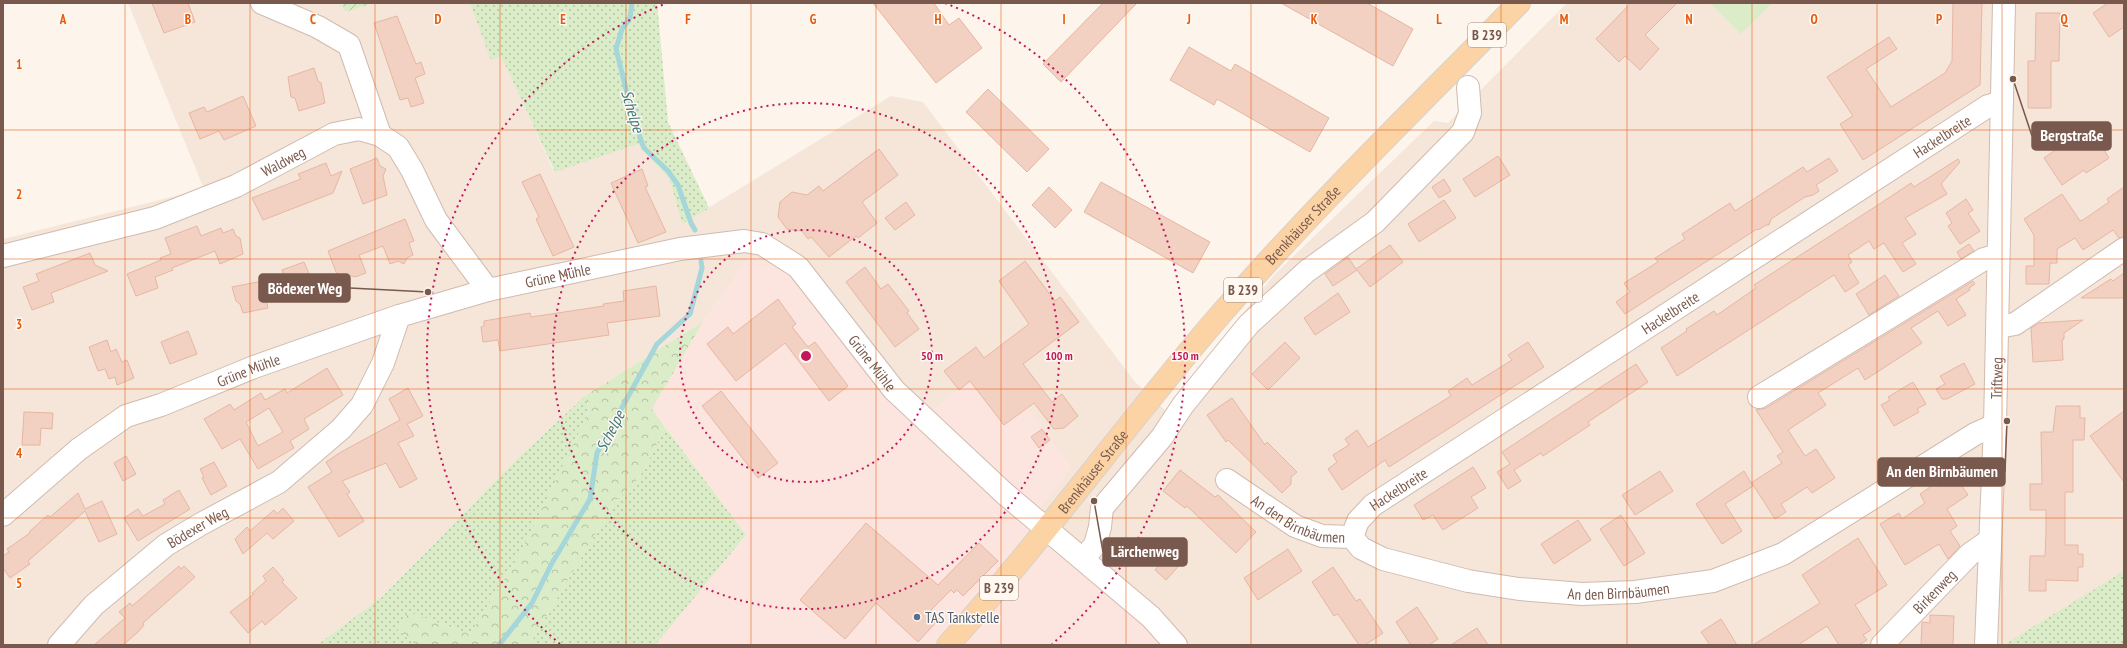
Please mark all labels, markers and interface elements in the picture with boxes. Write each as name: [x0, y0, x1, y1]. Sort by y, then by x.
text: A: [59, 11, 67, 28]
text: B: [185, 11, 191, 28]
text: C: [310, 11, 316, 28]
text: D: [435, 11, 442, 28]
text: E: [560, 11, 566, 28]
text: F: [685, 11, 691, 28]
text: G: [810, 11, 817, 28]
text: H: [935, 11, 942, 28]
text: I: [1062, 11, 1066, 28]
text: J: [1186, 11, 1191, 28]
text: K: [1311, 11, 1318, 28]
text: L: [1436, 11, 1442, 28]
text: M: [1560, 11, 1569, 28]
text: N: [1685, 11, 1693, 28]
text: O: [1810, 11, 1818, 28]
text: P: [1936, 11, 1942, 28]
text: Q: [2060, 11, 2068, 28]
road number: B 239: [1468, 23, 1506, 47]
text: 1: [16, 56, 22, 73]
water label: Schelpe: [617, 87, 649, 136]
street label: Hackelbreite: [1909, 110, 1974, 162]
callout: Bergstraße: [2032, 122, 2111, 150]
text: Bergstraße: [2040, 125, 2104, 145]
street label: Waldweg: [258, 142, 308, 180]
street label: Brenkhäuser Straße: [1261, 181, 1344, 268]
text: 2: [16, 186, 22, 203]
street label: Grüne Mühle: [523, 259, 592, 291]
callout: Bödexer Weg: [259, 274, 350, 302]
text: Bödexer Weg: [268, 278, 342, 298]
road number: B 239: [1224, 278, 1262, 302]
street label: Hackelbreite: [1637, 287, 1702, 338]
text: 3: [16, 316, 22, 333]
street label: Grüne Mühle: [845, 331, 901, 395]
text: 50 m: [921, 348, 943, 363]
text: 100 m: [1045, 348, 1073, 363]
text: 150 m: [1171, 348, 1199, 363]
street label: Grüne Mühle: [214, 349, 283, 391]
centre of rings: [799, 349, 813, 363]
street label: Triftweg: [1986, 357, 2006, 399]
water label: Schelpe: [591, 406, 629, 455]
street label: Brenkhäuser Straße: [1053, 425, 1132, 517]
text: 4: [16, 445, 23, 462]
callout: An den Birnbäumen: [1878, 458, 2005, 486]
text: An den Birnbäumen: [1885, 461, 1998, 481]
street label: Hackelbreite: [1366, 463, 1431, 514]
street label: An den Birnbäumen: [1248, 490, 1345, 546]
street label: Bödexer Weg: [163, 502, 231, 552]
callout: Lärchenweg: [1103, 538, 1187, 566]
text: Lärchenweg: [1111, 541, 1179, 561]
street label: Birkenweg: [1908, 565, 1960, 617]
text: 5: [16, 575, 22, 592]
road number: B 239: [980, 576, 1018, 600]
street label: An den Birnbäumen: [1567, 578, 1671, 604]
place label: TAS Tankstelle: [925, 608, 999, 627]
marker: TAS Tankstelle: [912, 612, 922, 622]

